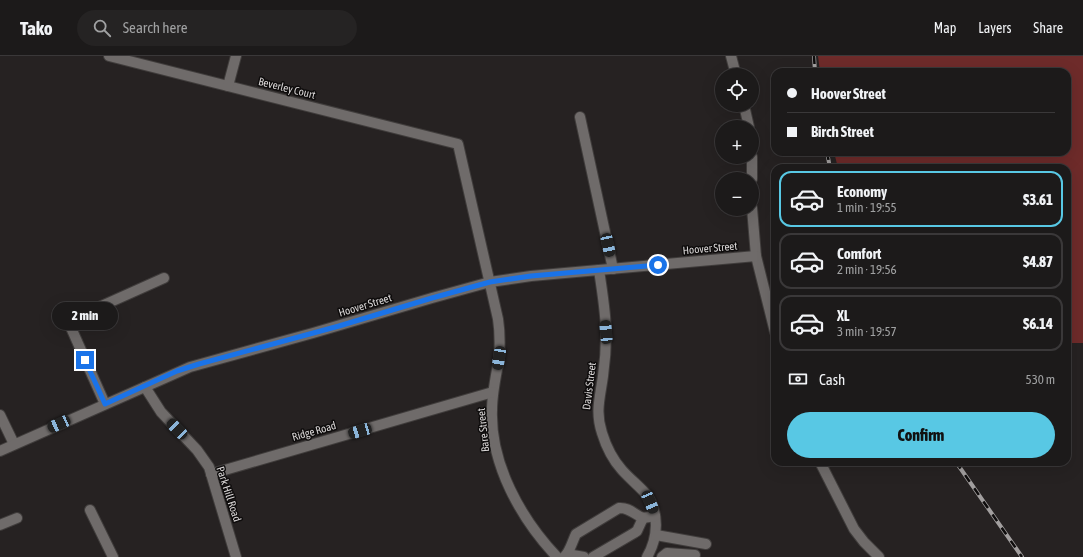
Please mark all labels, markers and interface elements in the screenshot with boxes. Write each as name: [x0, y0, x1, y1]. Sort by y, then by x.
search box: [77, 10, 357, 46]
text: Tako: [20, 17, 53, 39]
icon: search: [91, 17, 113, 39]
text: Search here: [123, 19, 187, 36]
text: Map: [934, 20, 956, 36]
text: Layers: [978, 20, 1011, 36]
text: Share: [1033, 20, 1063, 36]
map controls: [715, 68, 759, 216]
button: locate: [715, 68, 759, 112]
street label: Beverley Court: [257, 75, 317, 101]
text: Hoover Street: [811, 85, 886, 102]
button: +: [715, 120, 759, 164]
text: Birch Street: [811, 123, 874, 140]
button: −: [715, 172, 759, 216]
icon: car: [789, 181, 825, 217]
text: Economy: [837, 183, 887, 200]
text: $3.61: [1023, 191, 1053, 208]
text: 1 min · 19:55: [837, 200, 897, 215]
car: [600, 232, 616, 258]
street label: Hoover Street: [682, 240, 738, 256]
icon: car: [789, 243, 825, 279]
text: Comfort: [837, 245, 881, 262]
text: $4.87: [1023, 253, 1053, 270]
route start: [649, 256, 667, 274]
text: 2 min · 19:56: [837, 262, 897, 277]
street label: Hoover Street: [337, 291, 393, 319]
callout: 2 min: [52, 302, 118, 330]
icon: car: [789, 305, 825, 341]
text: XL: [837, 307, 850, 324]
text: 2 min: [72, 308, 98, 323]
text: $6.14: [1023, 315, 1053, 332]
car: [599, 320, 613, 344]
text: 3 min · 19:57: [837, 324, 897, 339]
car: [491, 345, 507, 371]
route end: [76, 351, 94, 369]
street label: Davis Street: [580, 362, 598, 410]
icon: cash: [787, 368, 809, 390]
text: Cash: [819, 371, 845, 388]
text: 530 m: [1026, 372, 1055, 387]
street label: Bare Street: [475, 407, 491, 453]
button: Confirm: [787, 412, 1055, 458]
car: [46, 414, 72, 434]
car: [164, 416, 190, 442]
street label: Ridge Road: [291, 419, 337, 443]
car: [347, 422, 373, 440]
street label: Park Hill Road: [214, 465, 244, 523]
car: [640, 489, 660, 515]

